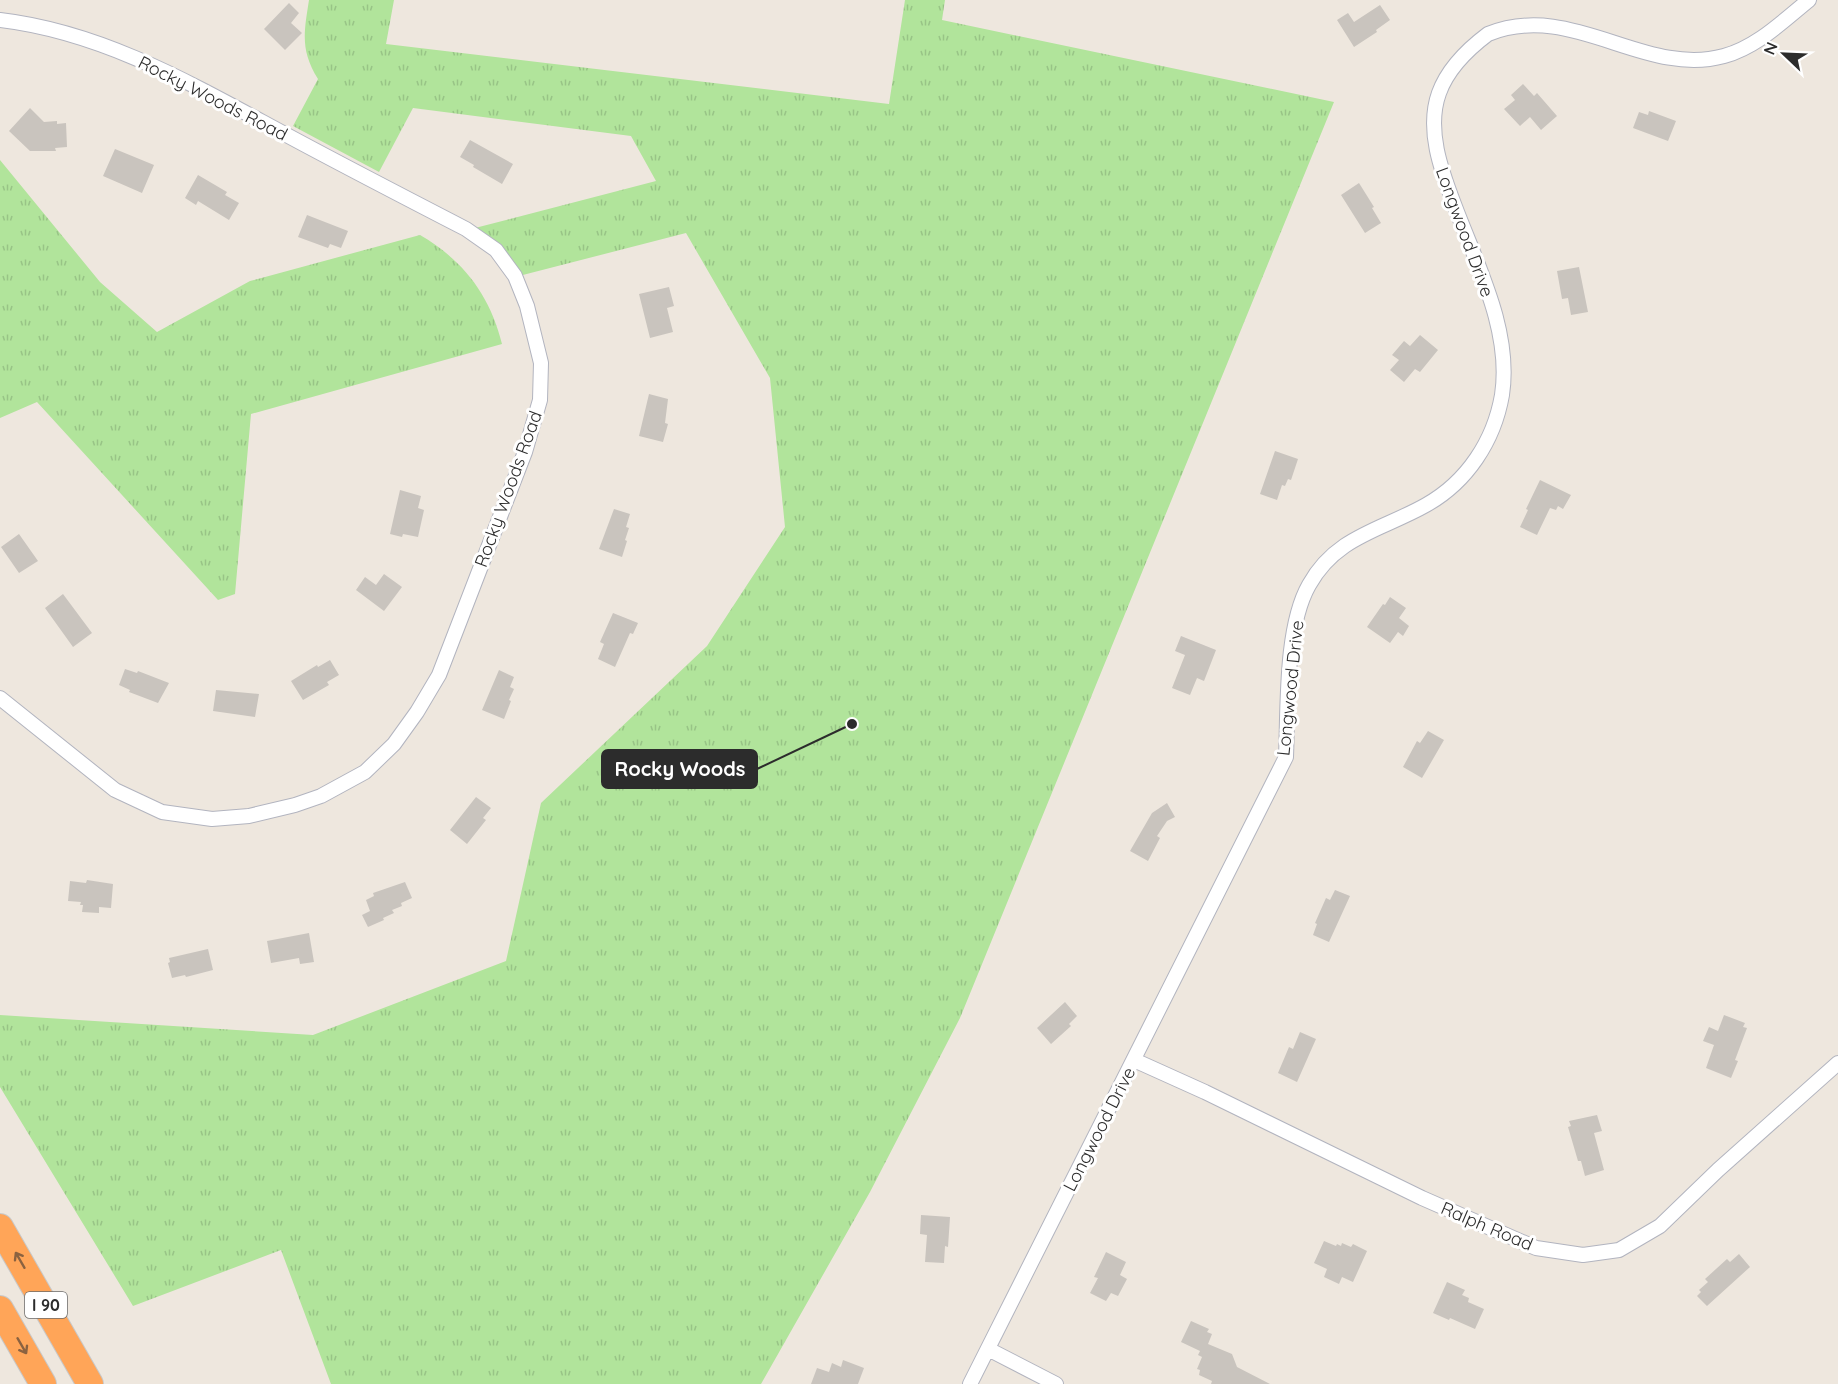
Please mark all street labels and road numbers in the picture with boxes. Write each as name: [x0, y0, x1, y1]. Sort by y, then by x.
street label: Rocky Woods Road: [134, 50, 292, 146]
street label: Longwood Drive: [1431, 164, 1499, 300]
street label: Rocky Woods Road: [469, 408, 547, 570]
street label: Longwood Drive: [1271, 619, 1309, 757]
street label: Longwood Drive: [1058, 1063, 1140, 1195]
street label: Ralph Road: [1437, 1196, 1537, 1256]
road number: I 90: [25, 1292, 67, 1318]

